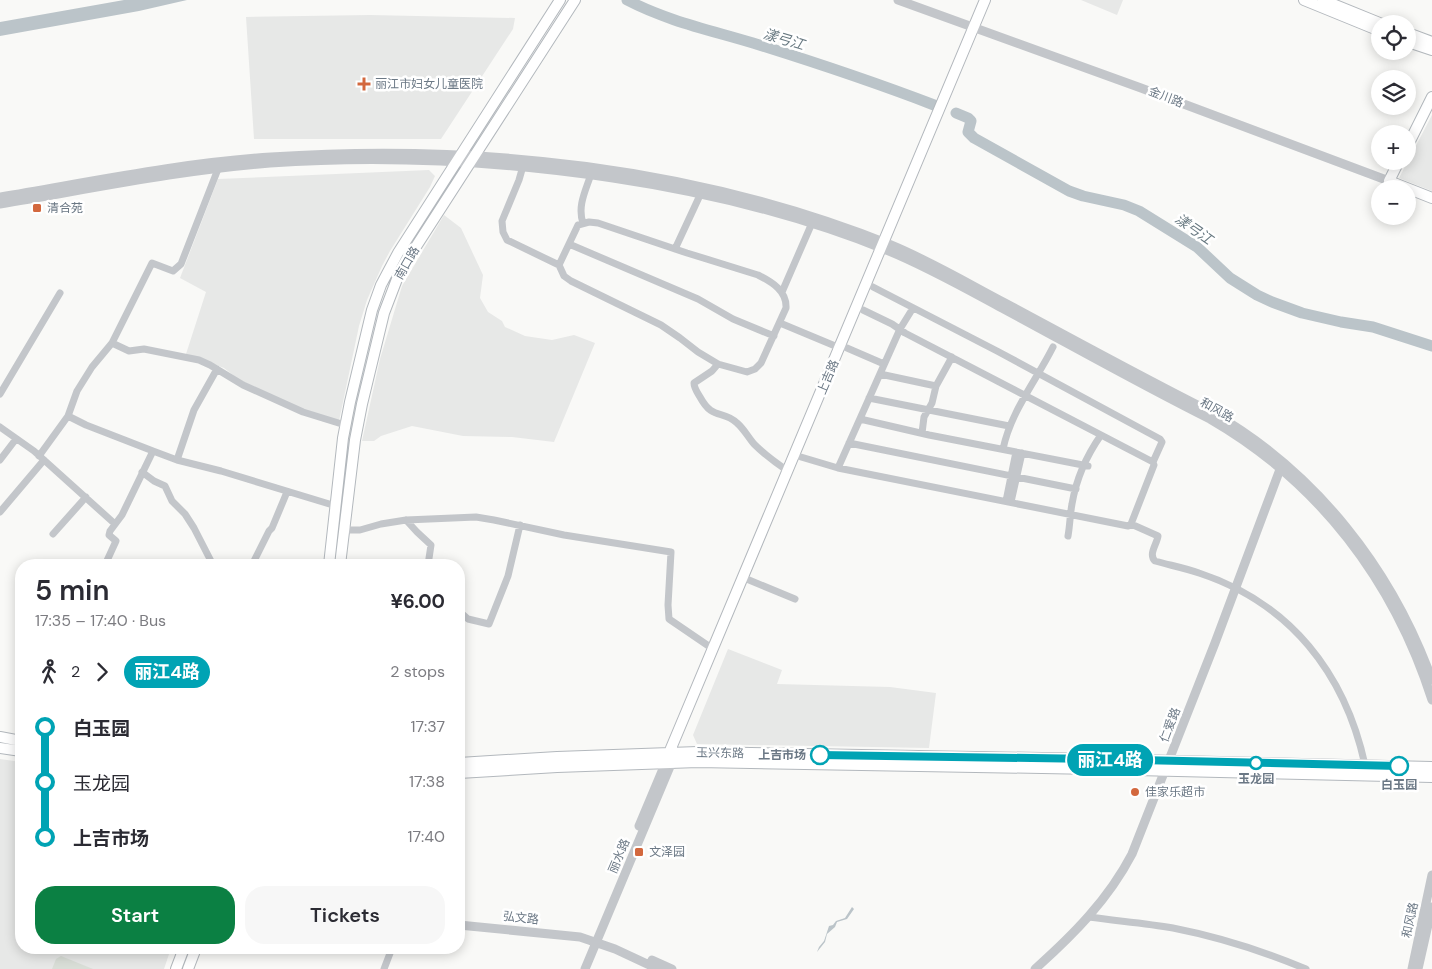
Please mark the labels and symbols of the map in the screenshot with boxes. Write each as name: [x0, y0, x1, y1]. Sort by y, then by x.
water label: 漾弓江: [761, 24, 809, 54]
place label: 丽江市妇女儿童医院: [375, 76, 483, 92]
marker: 丽江市妇女儿童医院: [357, 77, 371, 91]
street label: 金川路: [1146, 83, 1186, 111]
place label: 清合苑: [47, 200, 83, 216]
marker: 清合苑: [31, 202, 43, 214]
water label: 漾弓江: [1172, 210, 1218, 250]
street label: 南口路: [391, 243, 423, 283]
street label: 上吉路: [814, 357, 842, 397]
street label: 和风路: [1197, 394, 1237, 426]
street label: 仁爱路: [1156, 705, 1184, 745]
line badge: 丽江4路: [1075, 744, 1145, 776]
street label: 玉兴东路: [696, 745, 744, 761]
marker: 上吉市场: [810, 745, 830, 765]
place label: 上吉市场: [758, 747, 806, 763]
marker: 玉龙园: [1249, 756, 1263, 770]
marker: 白玉园: [1389, 756, 1409, 776]
place label: 玉龙园: [1238, 771, 1274, 787]
place label: 白玉园: [1381, 777, 1417, 793]
place label: 佳家乐超市: [1145, 784, 1205, 800]
marker: 佳家乐超市: [1129, 786, 1141, 798]
street label: 丽水路: [605, 836, 633, 876]
place label: 文泽园: [649, 844, 685, 860]
marker: 文泽园: [633, 846, 645, 858]
street label: 和风路: [1398, 901, 1422, 939]
street label: 弘文路: [502, 908, 540, 928]

